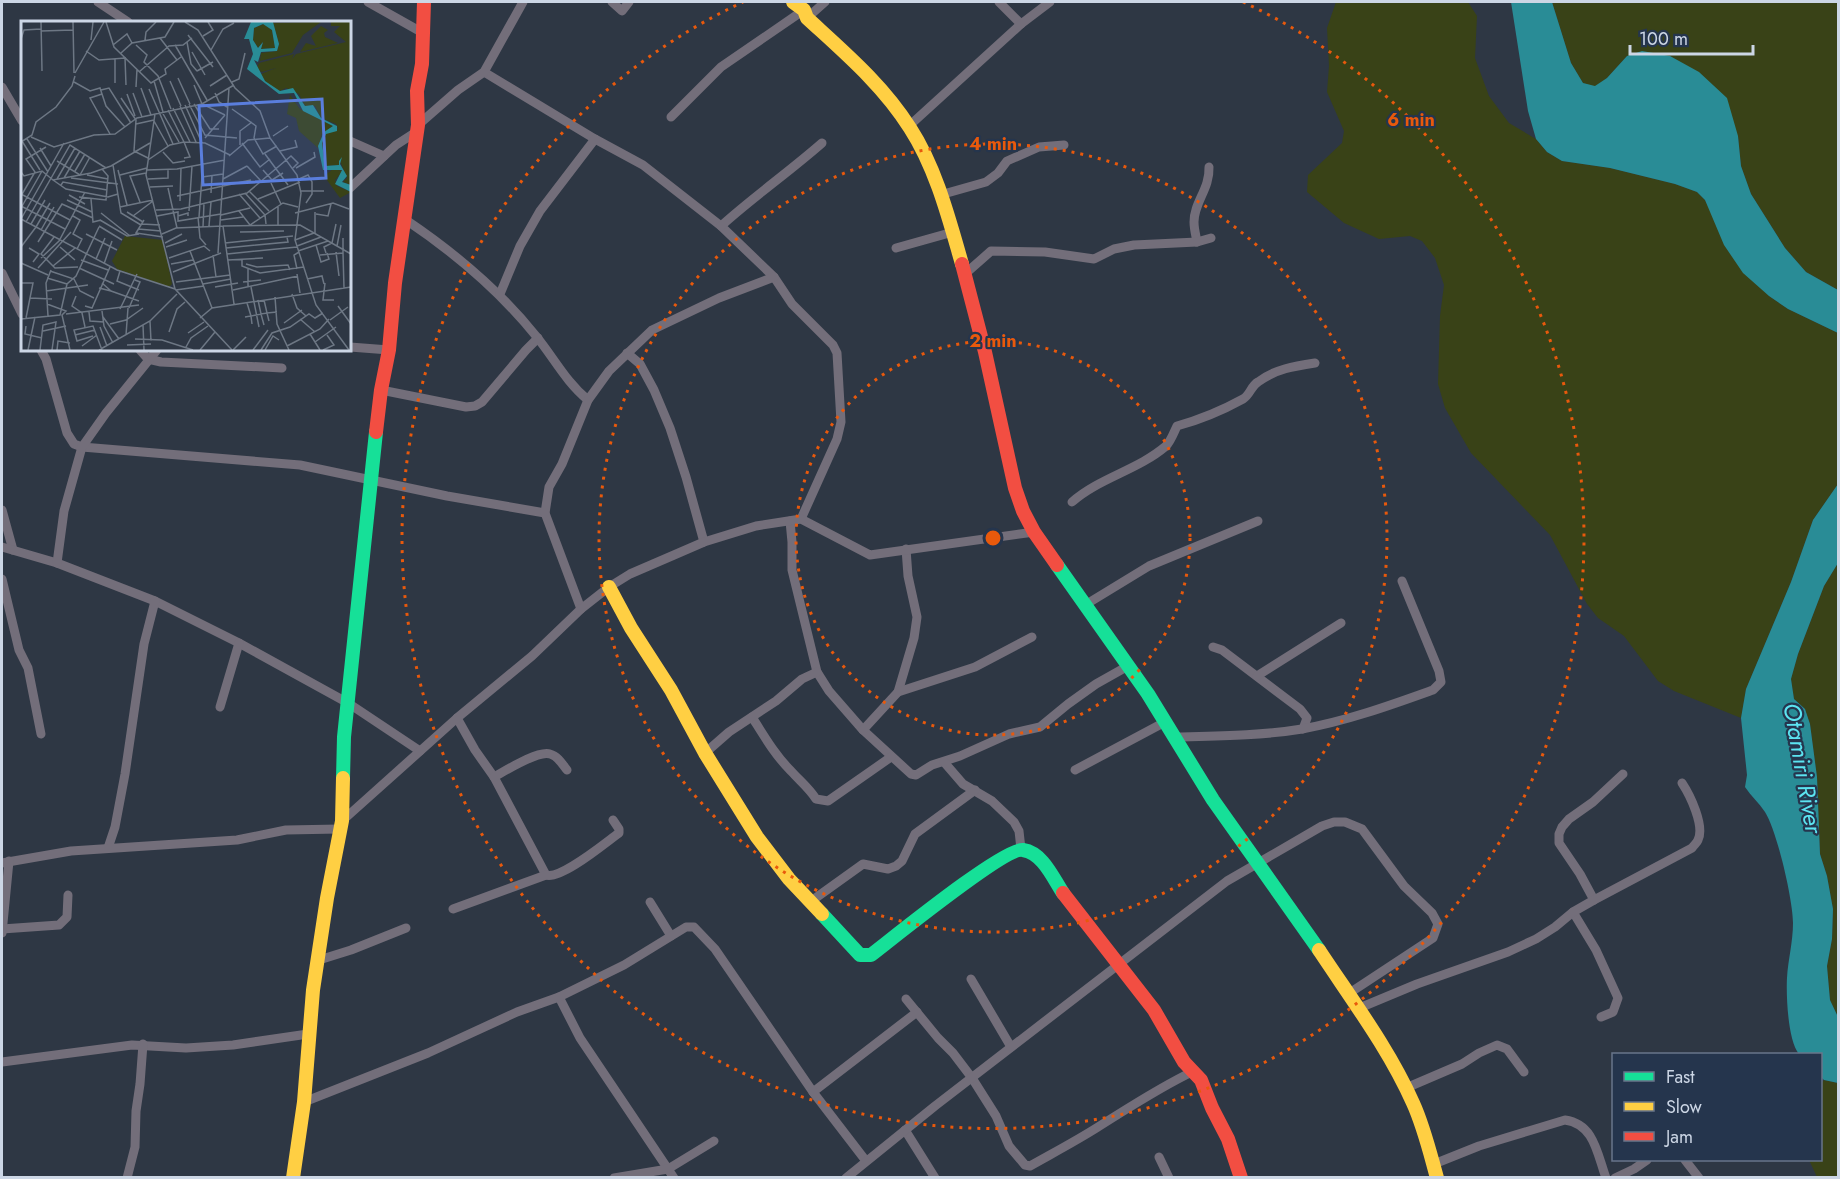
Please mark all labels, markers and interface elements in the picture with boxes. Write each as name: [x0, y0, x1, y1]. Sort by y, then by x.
scale bar: [1630, 18, 1753, 56]
inset map: [21, 21, 351, 351]
text: 100 m: [1639, 26, 1688, 52]
text: 6 min: [1387, 107, 1435, 133]
text: 4 min: [969, 131, 1017, 157]
text: 2 min: [969, 328, 1017, 354]
centre of rings: [983, 528, 1003, 548]
water label: Otamiri River: [1774, 700, 1832, 838]
legend: [1612, 1053, 1822, 1161]
text: Fast: [1666, 1064, 1695, 1090]
text: Slow: [1666, 1094, 1703, 1120]
text: Jam: [1664, 1124, 1693, 1150]

